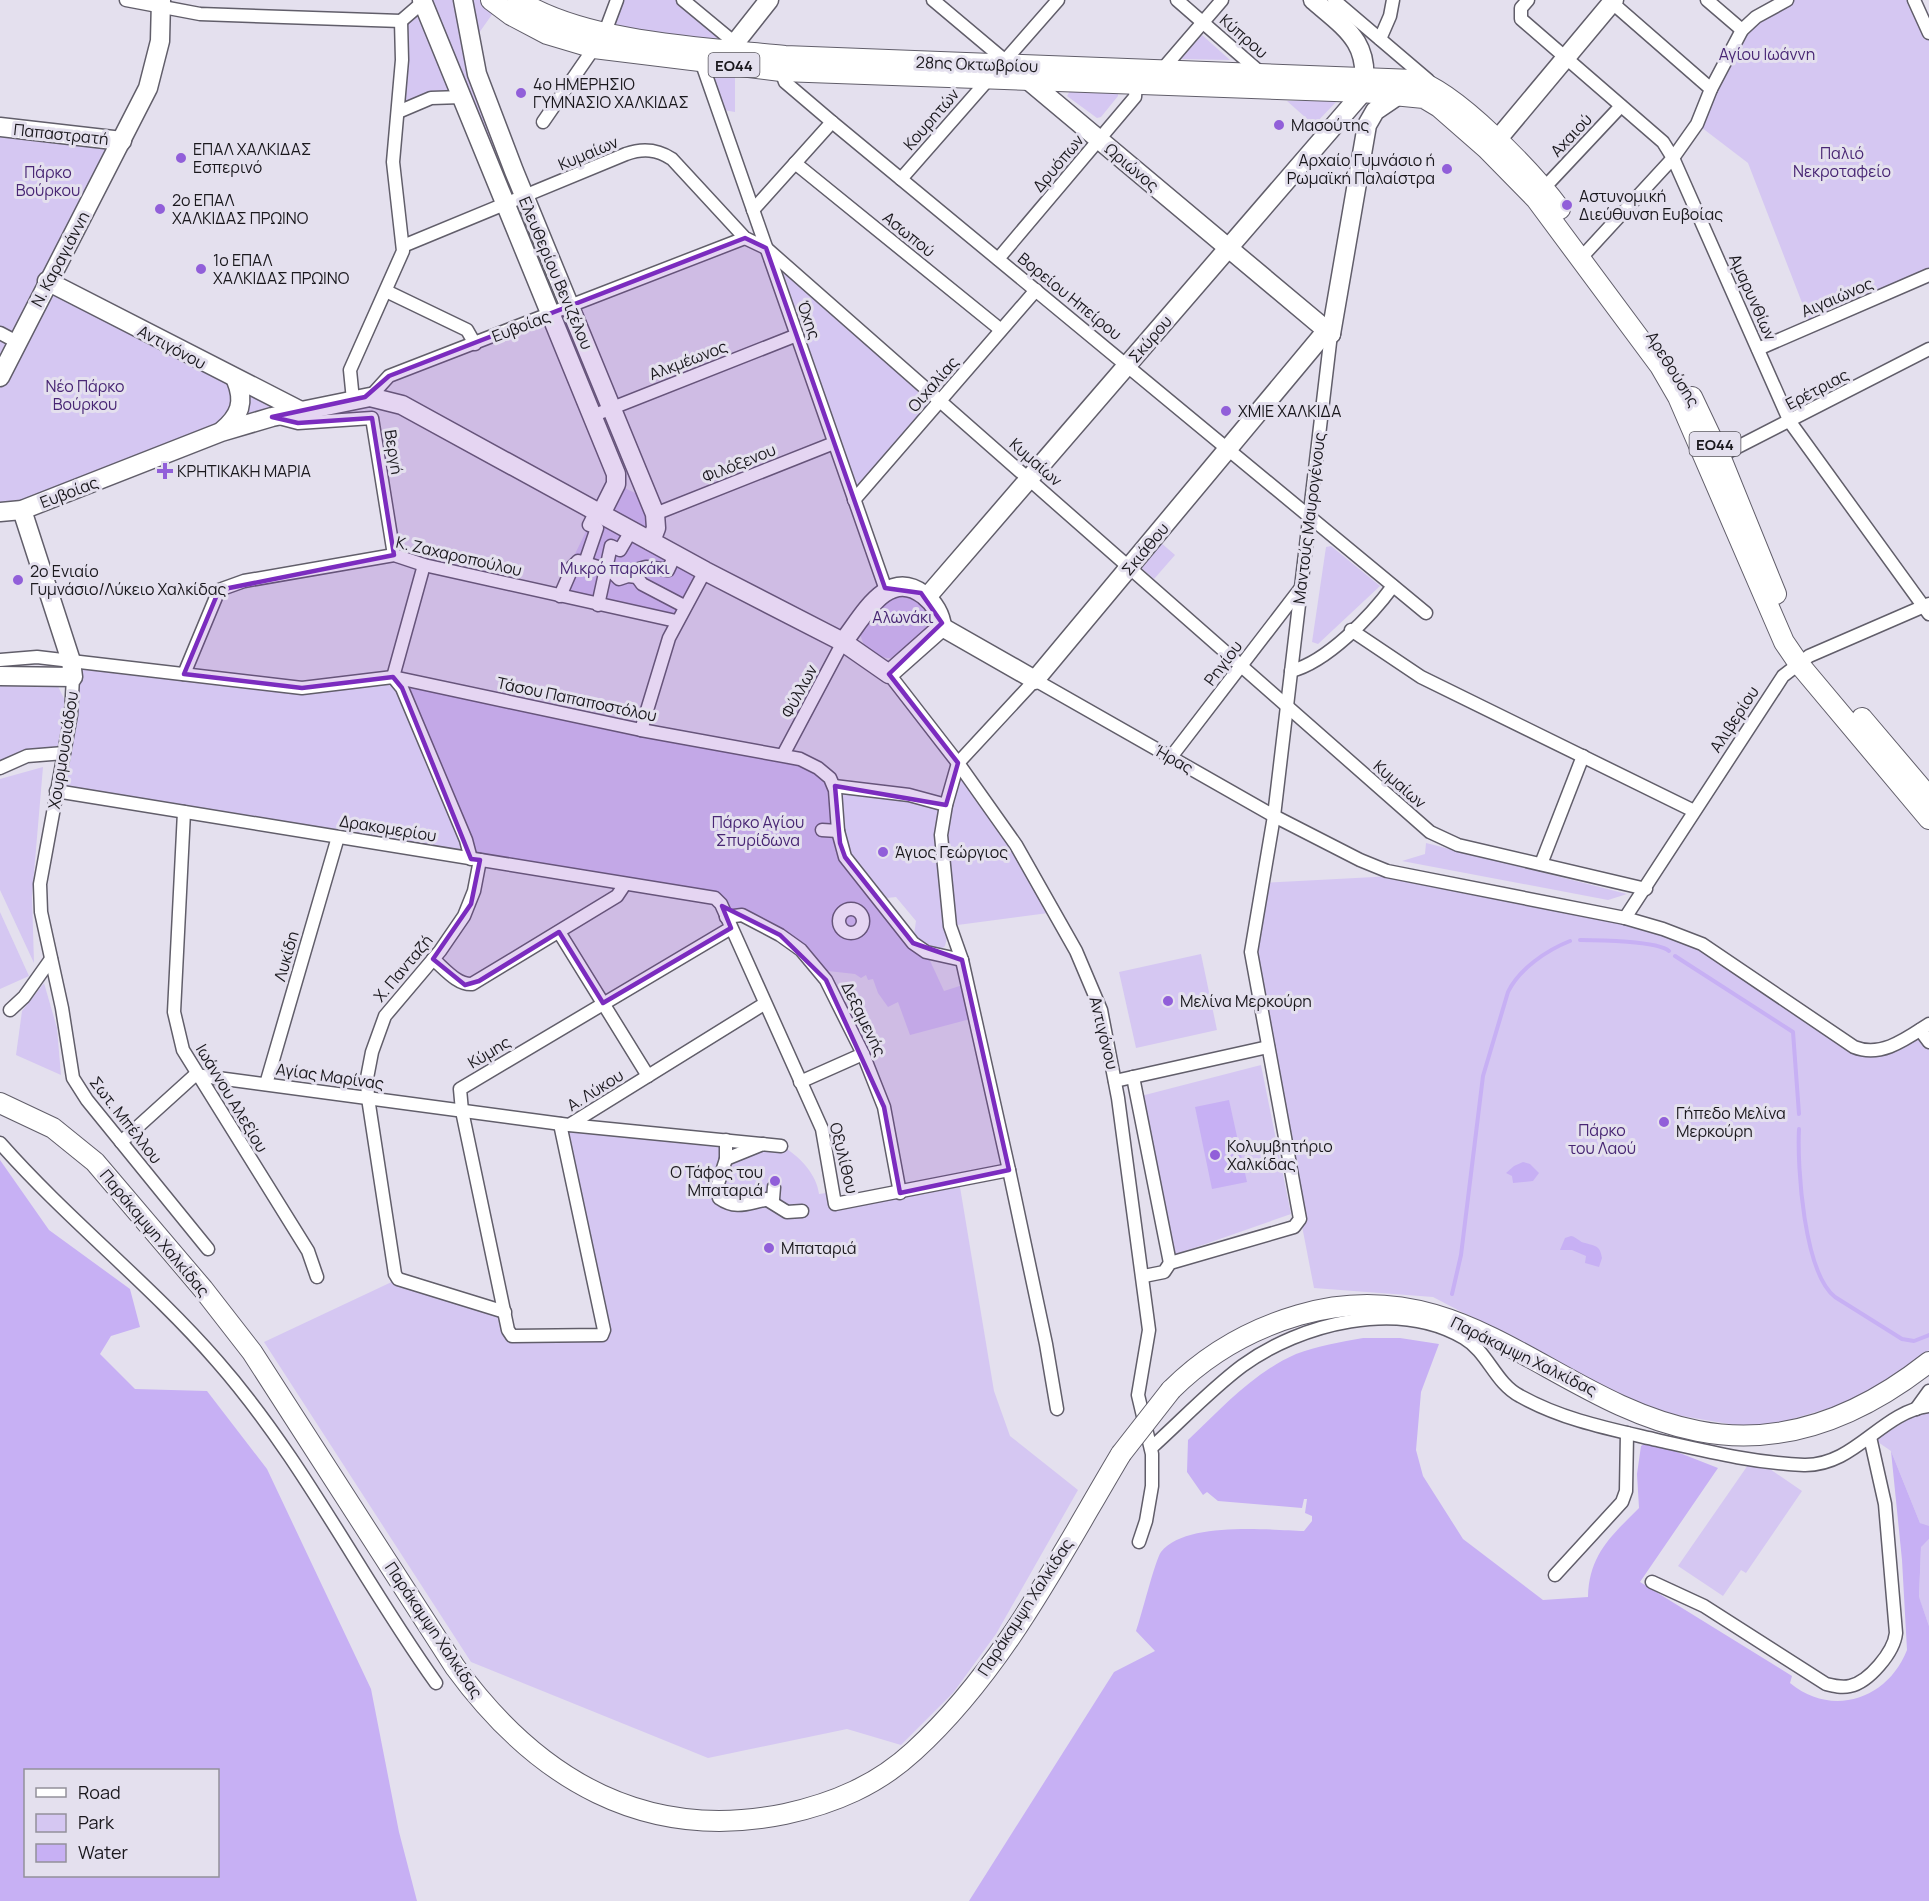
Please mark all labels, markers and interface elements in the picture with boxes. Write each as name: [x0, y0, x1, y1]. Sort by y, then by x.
street label: Κύπρου: [1215, 9, 1273, 63]
park label: Αγίου Ιωάννη: [1719, 43, 1815, 65]
street label: 28ης Οκτωβρίου: [915, 51, 1039, 77]
road number: ΕΟ44: [708, 53, 760, 77]
place label: 4ο ΗΜΕΡΗΣΙΟ ΓΥΜΝΑΣΙΟ ΧΑΛΚΙΔΑΣ: [533, 73, 689, 113]
street label: Κουρητών: [898, 84, 964, 154]
marker: 4ο ΗΜΕΡΗΣΙΟ ΓΥΜΝΑΣΙΟ ΧΑΛΚΙΔΑΣ: [514, 86, 528, 100]
street label: Αχαιού: [1545, 108, 1597, 162]
place label: Μασούτης: [1291, 114, 1369, 136]
street label: Παπαστρατή: [12, 118, 110, 150]
marker: Μασούτης: [1272, 118, 1286, 132]
street label: Δρυόπων: [1027, 130, 1089, 196]
street label: Κυμαίων: [555, 131, 621, 175]
place label: ΕΠΑΛ ΧΑΛΚΙΔΑΣ Εσπερινό: [193, 138, 311, 178]
street label: Ωριώνος: [1100, 138, 1164, 196]
park label: Παλιό Νεκροταφείο: [1793, 142, 1891, 182]
place label: Αρχαίο Γυμνάσιο ή Ρωμαϊκή Παλαίστρα: [1287, 149, 1435, 189]
marker: ΕΠΑΛ ΧΑΛΚΙΔΑΣ Εσπερινό: [174, 151, 188, 165]
park label: Πάρκο Βούρκου: [16, 161, 80, 201]
marker: Αρχαίο Γυμνάσιο ή Ρωμαϊκή Παλαίστρα: [1440, 162, 1454, 176]
place label: Αστυνομική Διεύθυνση Ευβοίας: [1579, 185, 1723, 225]
place label: 2ο ΕΠΑΛ ΧΑΛΚΙΔΑΣ ΠΡΩΙΝΟ: [172, 189, 309, 229]
street label: Ελευθερίου Βενιζέλου: [514, 193, 598, 353]
marker: Αστυνομική Διεύθυνση Ευβοίας: [1560, 198, 1574, 212]
marker: 2ο ΕΠΑΛ ΧΑΛΚΙΔΑΣ ΠΡΩΙΝΟ: [153, 202, 167, 216]
street label: Ασωπού: [878, 206, 940, 262]
street label: Ν. Καραγιάννη: [26, 208, 94, 310]
street label: Βορείου Ηπείρου: [1013, 247, 1127, 345]
place label: 1ο ΕΠΑΛ ΧΑΛΚΙΔΑΣ ΠΡΩΙΝΟ: [213, 249, 350, 289]
street label: Αμαρυνθίων: [1724, 250, 1782, 344]
marker: 1ο ΕΠΑΛ ΧΑΛΚΙΔΑΣ ΠΡΩΙΝΟ: [194, 262, 208, 276]
street label: Αιγαιώνος: [1798, 272, 1876, 322]
street label: Όχης: [792, 298, 826, 342]
street label: Ευβοίας: [489, 305, 553, 347]
street label: Σκύρου: [1123, 311, 1177, 367]
street label: Αντιγόνου: [134, 320, 210, 374]
street label: Αρεθούσης: [1641, 327, 1705, 411]
street label: Αλκμέωνος: [646, 335, 730, 385]
street label: Οιχαλίας: [903, 351, 963, 417]
street label: Ερέτριας: [1782, 363, 1853, 415]
park label: Νέο Πάρκο Βούρκου: [45, 375, 125, 415]
place label: ΧΜΙΕ ΧΑΛΚΙΔΑ: [1238, 400, 1341, 422]
marker: ΧΜΙΕ ΧΑΛΚΙΔΑ: [1219, 404, 1233, 418]
street label: Βεργή: [380, 428, 408, 476]
street label: Μαντούς Μαυρογένους: [1288, 431, 1330, 605]
road number: ΕΟ44: [1690, 432, 1740, 456]
street label: Κυμαίων: [1005, 433, 1067, 491]
street label: Φιλόξενου: [699, 438, 779, 488]
place label: ΚΡΗΤΙΚΑΚΗ ΜΑΡΙΑ: [177, 460, 311, 482]
marker: ΚΡΗΤΙΚΑΚΗ ΜΑΡΙΑ: [158, 464, 172, 478]
street label: Ευβοίας: [37, 471, 101, 513]
street label: Σκιάθου: [1116, 518, 1174, 580]
street label: Κ. Ζαχαροπούλου: [394, 531, 524, 581]
park label: Μικρό παρκάκι: [560, 557, 670, 579]
place label: 2ο Ενιαίο Γυμνάσιο/Λύκειο Χαλκίδας: [30, 560, 227, 600]
marker: 2ο Ενιαίο Γυμνάσιο/Λύκειο Χαλκίδας: [11, 573, 25, 587]
park label: Αλωνάκι: [872, 606, 934, 628]
street label: Ρηγίου: [1199, 636, 1247, 690]
street label: Φύλλων: [776, 661, 822, 721]
street label: Τάσου Παπαποστόλου: [495, 671, 659, 727]
street label: Αλιβερίου: [1704, 682, 1764, 756]
street label: Χουρμουσιάδου: [43, 690, 83, 810]
street label: Ήρας: [1151, 739, 1197, 779]
street label: Κυμαίων: [1369, 755, 1431, 813]
street label: Δρακομερίου: [338, 809, 438, 847]
park label: Πάρκο Αγίου Σπυρίδωνα: [712, 811, 804, 851]
place label: Άγιος Γεώργιος: [895, 841, 1008, 863]
marker: Άγιος Γεώργιος: [876, 845, 890, 859]
street label: Λυκίδη: [268, 928, 304, 984]
street label: Χ. Πανταζή: [368, 930, 438, 1006]
street label: Δεξαμενής: [837, 978, 892, 1060]
place label: Μελίνα Μερκούρη: [1180, 990, 1312, 1012]
street label: Αντιγόνου: [1084, 994, 1124, 1072]
marker: Μελίνα Μερκούρη: [1161, 994, 1175, 1008]
street label: Κύμης: [464, 1031, 515, 1073]
street label: Ιωάννου Αλεξίου: [191, 1040, 273, 1156]
street label: Αγίας Μαρίνας: [275, 1058, 386, 1094]
street label: Α. Λύκου: [562, 1064, 628, 1116]
street label: Σωτ. Μπέλλου: [85, 1072, 167, 1168]
place label: Γήπεδο Μελίνα Μερκούρη: [1676, 1102, 1786, 1142]
marker: Γήπεδο Μελίνα Μερκούρη: [1657, 1115, 1671, 1129]
park label: Πάρκο του Λαού: [1568, 1119, 1636, 1159]
street label: Οξυλίθου: [825, 1120, 863, 1196]
place label: Κολυμβητήριο Χαλκίδας: [1227, 1135, 1333, 1175]
marker: Κολυμβητήριο Χαλκίδας: [1208, 1148, 1222, 1162]
place label: Ο Τάφος του Μπαταριά: [670, 1161, 763, 1201]
street label: Παράκαμψη Χαλκίδας: [95, 1165, 215, 1301]
marker: Ο Τάφος του Μπαταριά: [768, 1174, 782, 1188]
place label: Μπαταριά: [781, 1237, 857, 1259]
marker: Μπαταριά: [762, 1241, 776, 1255]
street label: Παράκαμψη Χαλκίδας: [1447, 1311, 1601, 1401]
street label: Παράκαμψη Χαλκίδας: [972, 1534, 1078, 1680]
street label: Παράκαμψη Χαλκίδας: [380, 1558, 488, 1703]
legend: [24, 1769, 219, 1877]
text: Road: [78, 1780, 121, 1804]
text: Park: [78, 1810, 115, 1834]
text: Water: [78, 1840, 128, 1864]

